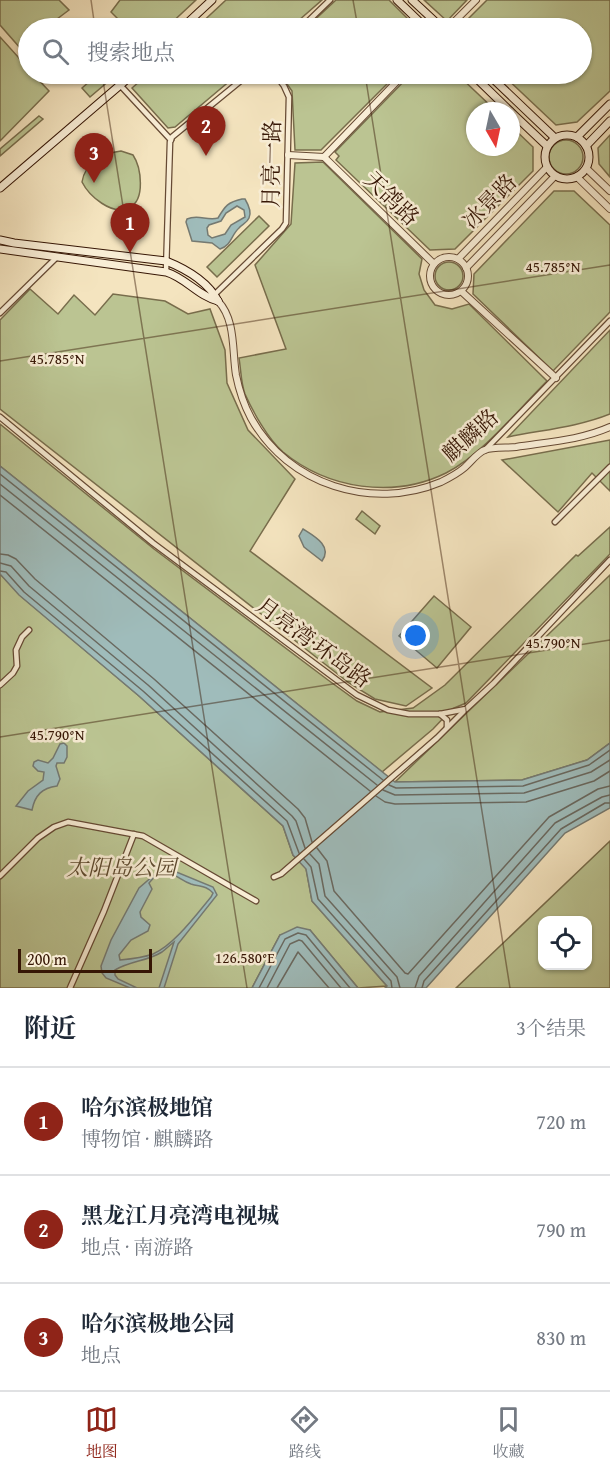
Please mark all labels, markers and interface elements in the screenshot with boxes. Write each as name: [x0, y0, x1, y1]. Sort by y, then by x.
search box: [18, 18, 592, 84]
icon: search: [39, 35, 72, 68]
text: 搜索地点: [87, 36, 175, 68]
north arrow: [466, 102, 520, 156]
pin: 2: [186, 106, 226, 156]
street label: 月亮一路: [254, 120, 288, 208]
pin: 3: [74, 134, 113, 183]
street label: 天鸽路: [357, 164, 427, 232]
street label: 冰景路: [455, 166, 523, 236]
pin: 1: [110, 204, 150, 253]
text: 45.785°N: [526, 256, 581, 277]
text: 45.785°N: [30, 348, 85, 369]
street label: 麒麟路: [435, 401, 505, 469]
street label: 月亮湾·环岛路: [250, 589, 378, 695]
your location: [401, 621, 430, 650]
text: 45.790°N: [526, 632, 581, 653]
text: 45.790°N: [30, 724, 85, 745]
park label: 太阳岛公园: [66, 851, 179, 883]
map controls: [538, 916, 592, 970]
button: locate: [538, 916, 592, 970]
scale bar: [18, 946, 152, 974]
text: 200 m: [27, 947, 67, 971]
text: 126.580°E: [215, 947, 275, 968]
text: 附近: [24, 1008, 76, 1047]
text: 3个结果: [516, 1013, 586, 1042]
text: 哈尔滨极地馆: [81, 1091, 213, 1123]
text: 1: [38, 1107, 49, 1136]
text: 720 m: [536, 1107, 586, 1136]
text: 博物馆 · 麒麟路: [81, 1124, 213, 1153]
text: 黑龙江月亮湾电视城: [81, 1199, 279, 1231]
text: 2: [38, 1215, 49, 1244]
text: 790 m: [536, 1215, 586, 1244]
text: 地点 · 南游路: [81, 1232, 193, 1261]
text: 哈尔滨极地公园: [81, 1307, 235, 1339]
text: 3: [38, 1323, 49, 1352]
text: 830 m: [536, 1323, 586, 1352]
text: 地点: [81, 1340, 121, 1369]
tab: 地图: [85, 1403, 118, 1463]
tab: 路线: [288, 1403, 321, 1463]
tab: 收藏: [492, 1403, 525, 1463]

